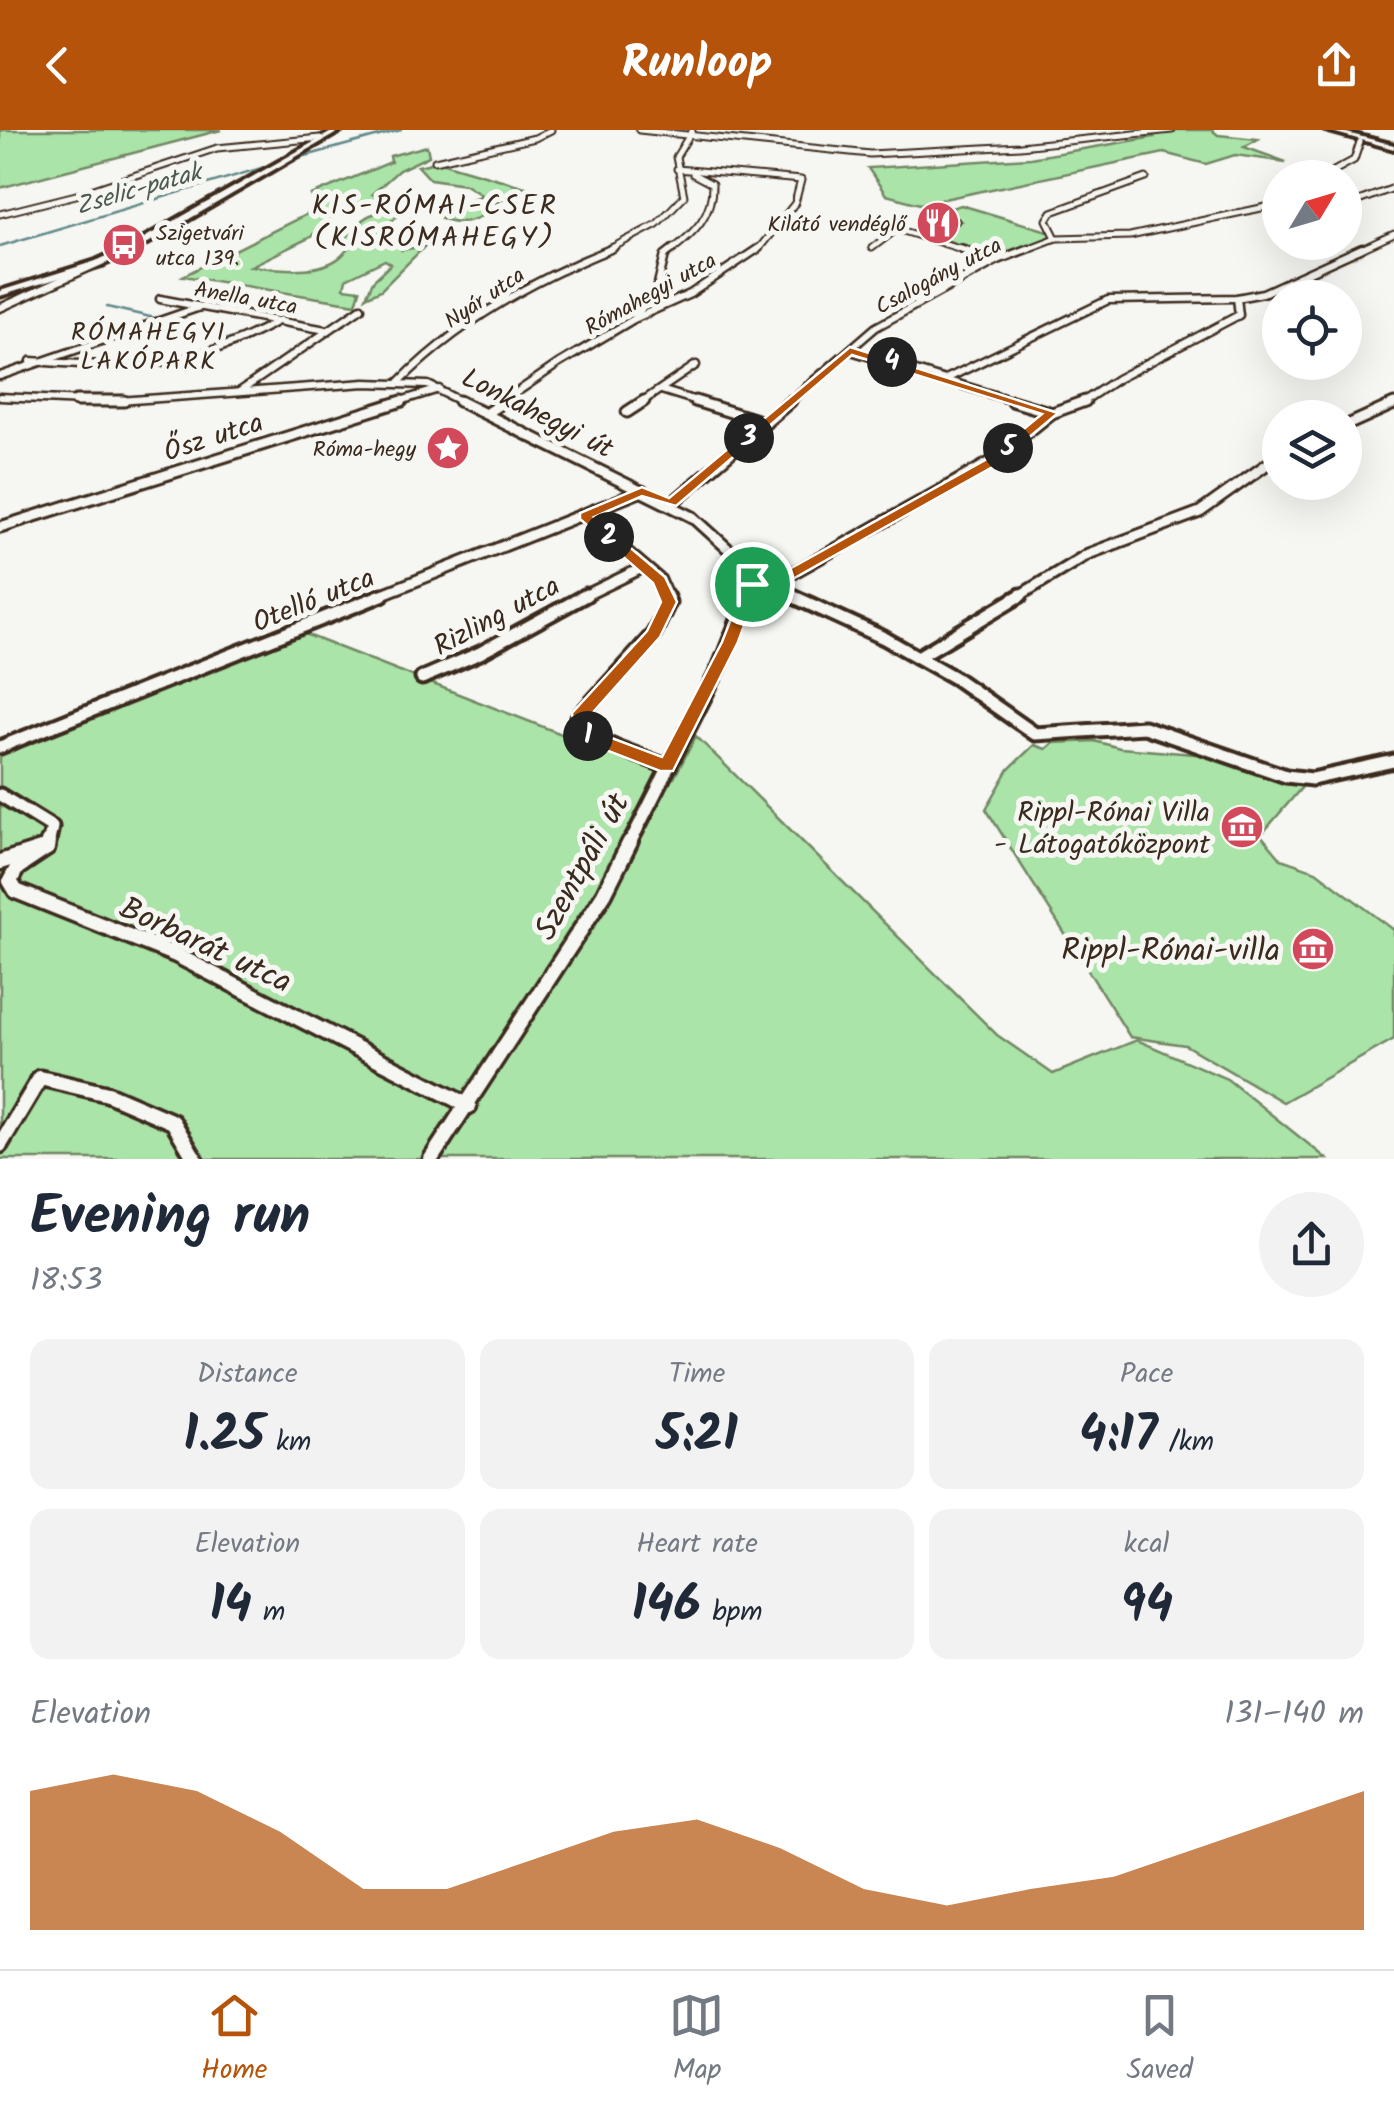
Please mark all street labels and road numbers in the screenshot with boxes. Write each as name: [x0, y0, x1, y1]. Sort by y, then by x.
street label: Csalogány utca: [870, 229, 1009, 325]
street label: Rómahegyi utca: [579, 244, 724, 346]
street label: Nyár utca: [438, 259, 533, 339]
street label: Anella utca: [191, 273, 300, 326]
street label: Lonkahegyi út: [453, 357, 622, 472]
street label: Ősz utca: [158, 401, 269, 476]
street label: Otelló utca: [246, 556, 382, 646]
street label: Rizling utca: [426, 565, 569, 670]
street label: Szentpáli út: [522, 784, 645, 950]
street label: Borbarát utca: [110, 884, 300, 1009]

